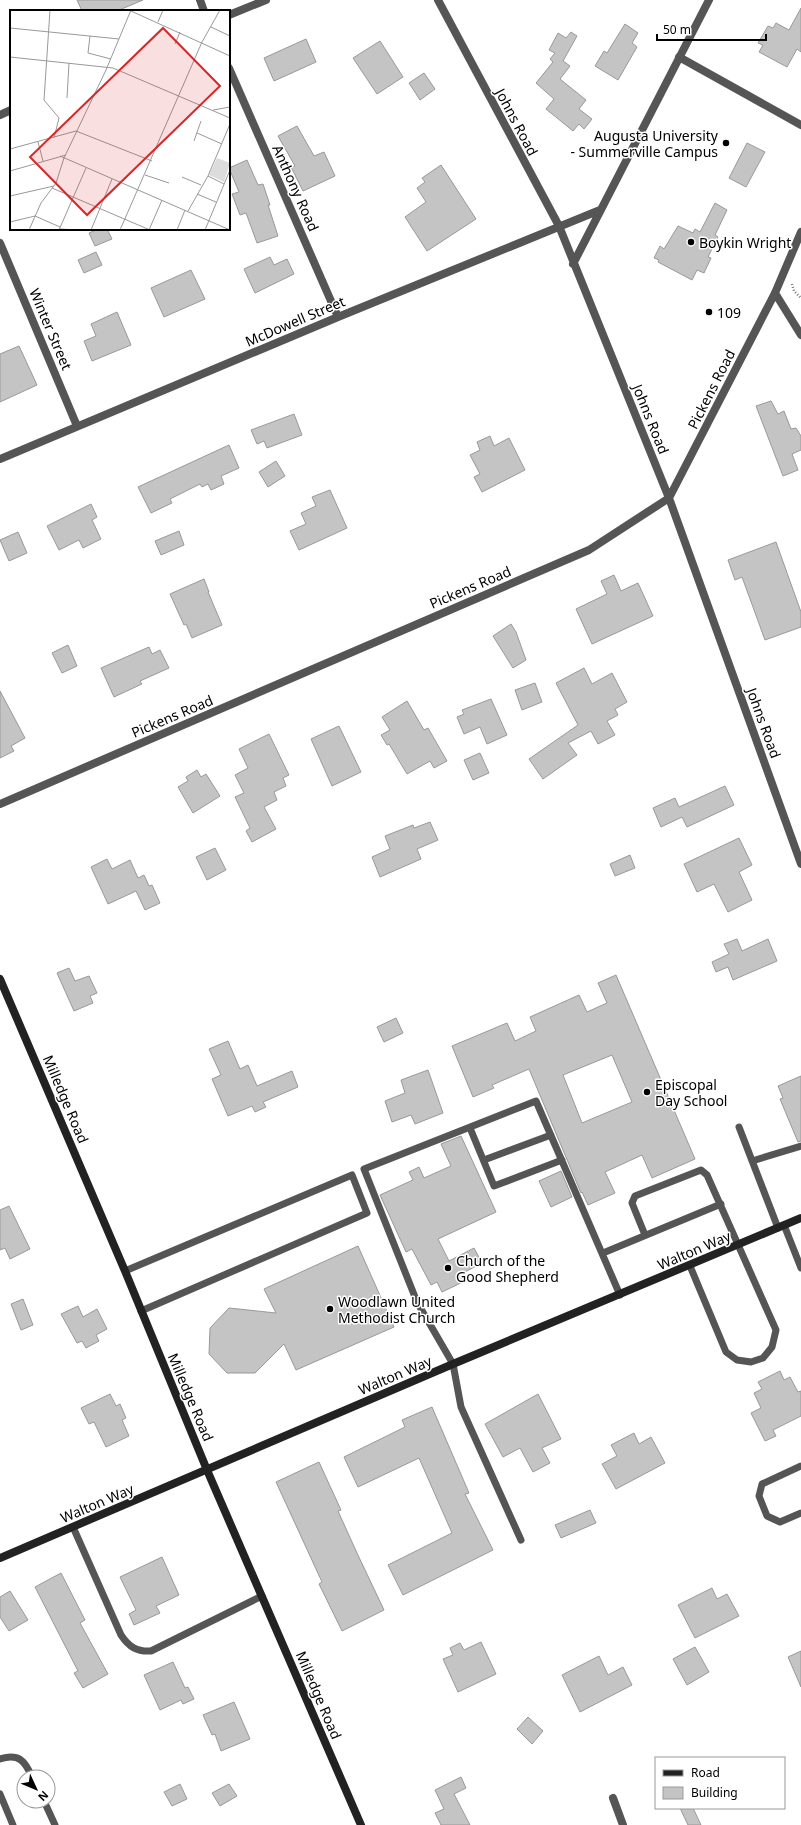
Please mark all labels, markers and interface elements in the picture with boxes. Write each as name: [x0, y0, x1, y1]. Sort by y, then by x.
inset map: [10, 10, 230, 230]
scale bar: [657, 16, 766, 42]
text: 50 m: [663, 21, 691, 38]
street label: Johns Road: [490, 83, 543, 159]
place label: Augusta University - Summerville Campus: [570, 126, 719, 161]
marker: Augusta University - Summerville Campus: [721, 138, 731, 148]
street label: Anthony Road: [268, 142, 324, 234]
place label: Boykin Wright: [699, 233, 791, 252]
marker: Boykin Wright: [686, 237, 696, 247]
street label: Winter Street: [25, 285, 77, 373]
street label: McDowell Street: [242, 291, 348, 351]
place label: 109: [717, 303, 741, 322]
marker: 109: [704, 307, 714, 317]
street label: Pickens Road: [683, 346, 739, 432]
street label: Johns Road: [628, 379, 674, 457]
street label: Pickens Road: [426, 561, 514, 613]
street label: Johns Road: [742, 683, 786, 761]
street label: Pickens Road: [128, 690, 216, 742]
street label: Milledge Road: [39, 1052, 93, 1146]
place label: Episcopal Day School: [655, 1075, 727, 1110]
marker: Episcopal Day School: [642, 1087, 652, 1097]
street label: Walton Way: [654, 1226, 734, 1274]
place label: Church of the Good Shepherd: [456, 1251, 559, 1286]
marker: Church of the Good Shepherd: [443, 1263, 453, 1273]
place label: Woodlawn United Methodist Church: [338, 1292, 455, 1327]
marker: Woodlawn United Methodist Church: [325, 1304, 335, 1314]
street label: Milledge Road: [164, 1350, 218, 1444]
street label: Walton Way: [355, 1351, 435, 1399]
street label: Walton Way: [57, 1479, 137, 1527]
street label: Milledge Road: [292, 1648, 346, 1742]
legend: [655, 1757, 785, 1809]
text: Road: [691, 1764, 720, 1781]
north arrow: [16, 1769, 56, 1809]
text: Building: [691, 1784, 738, 1801]
text: N: [35, 1788, 52, 1805]

